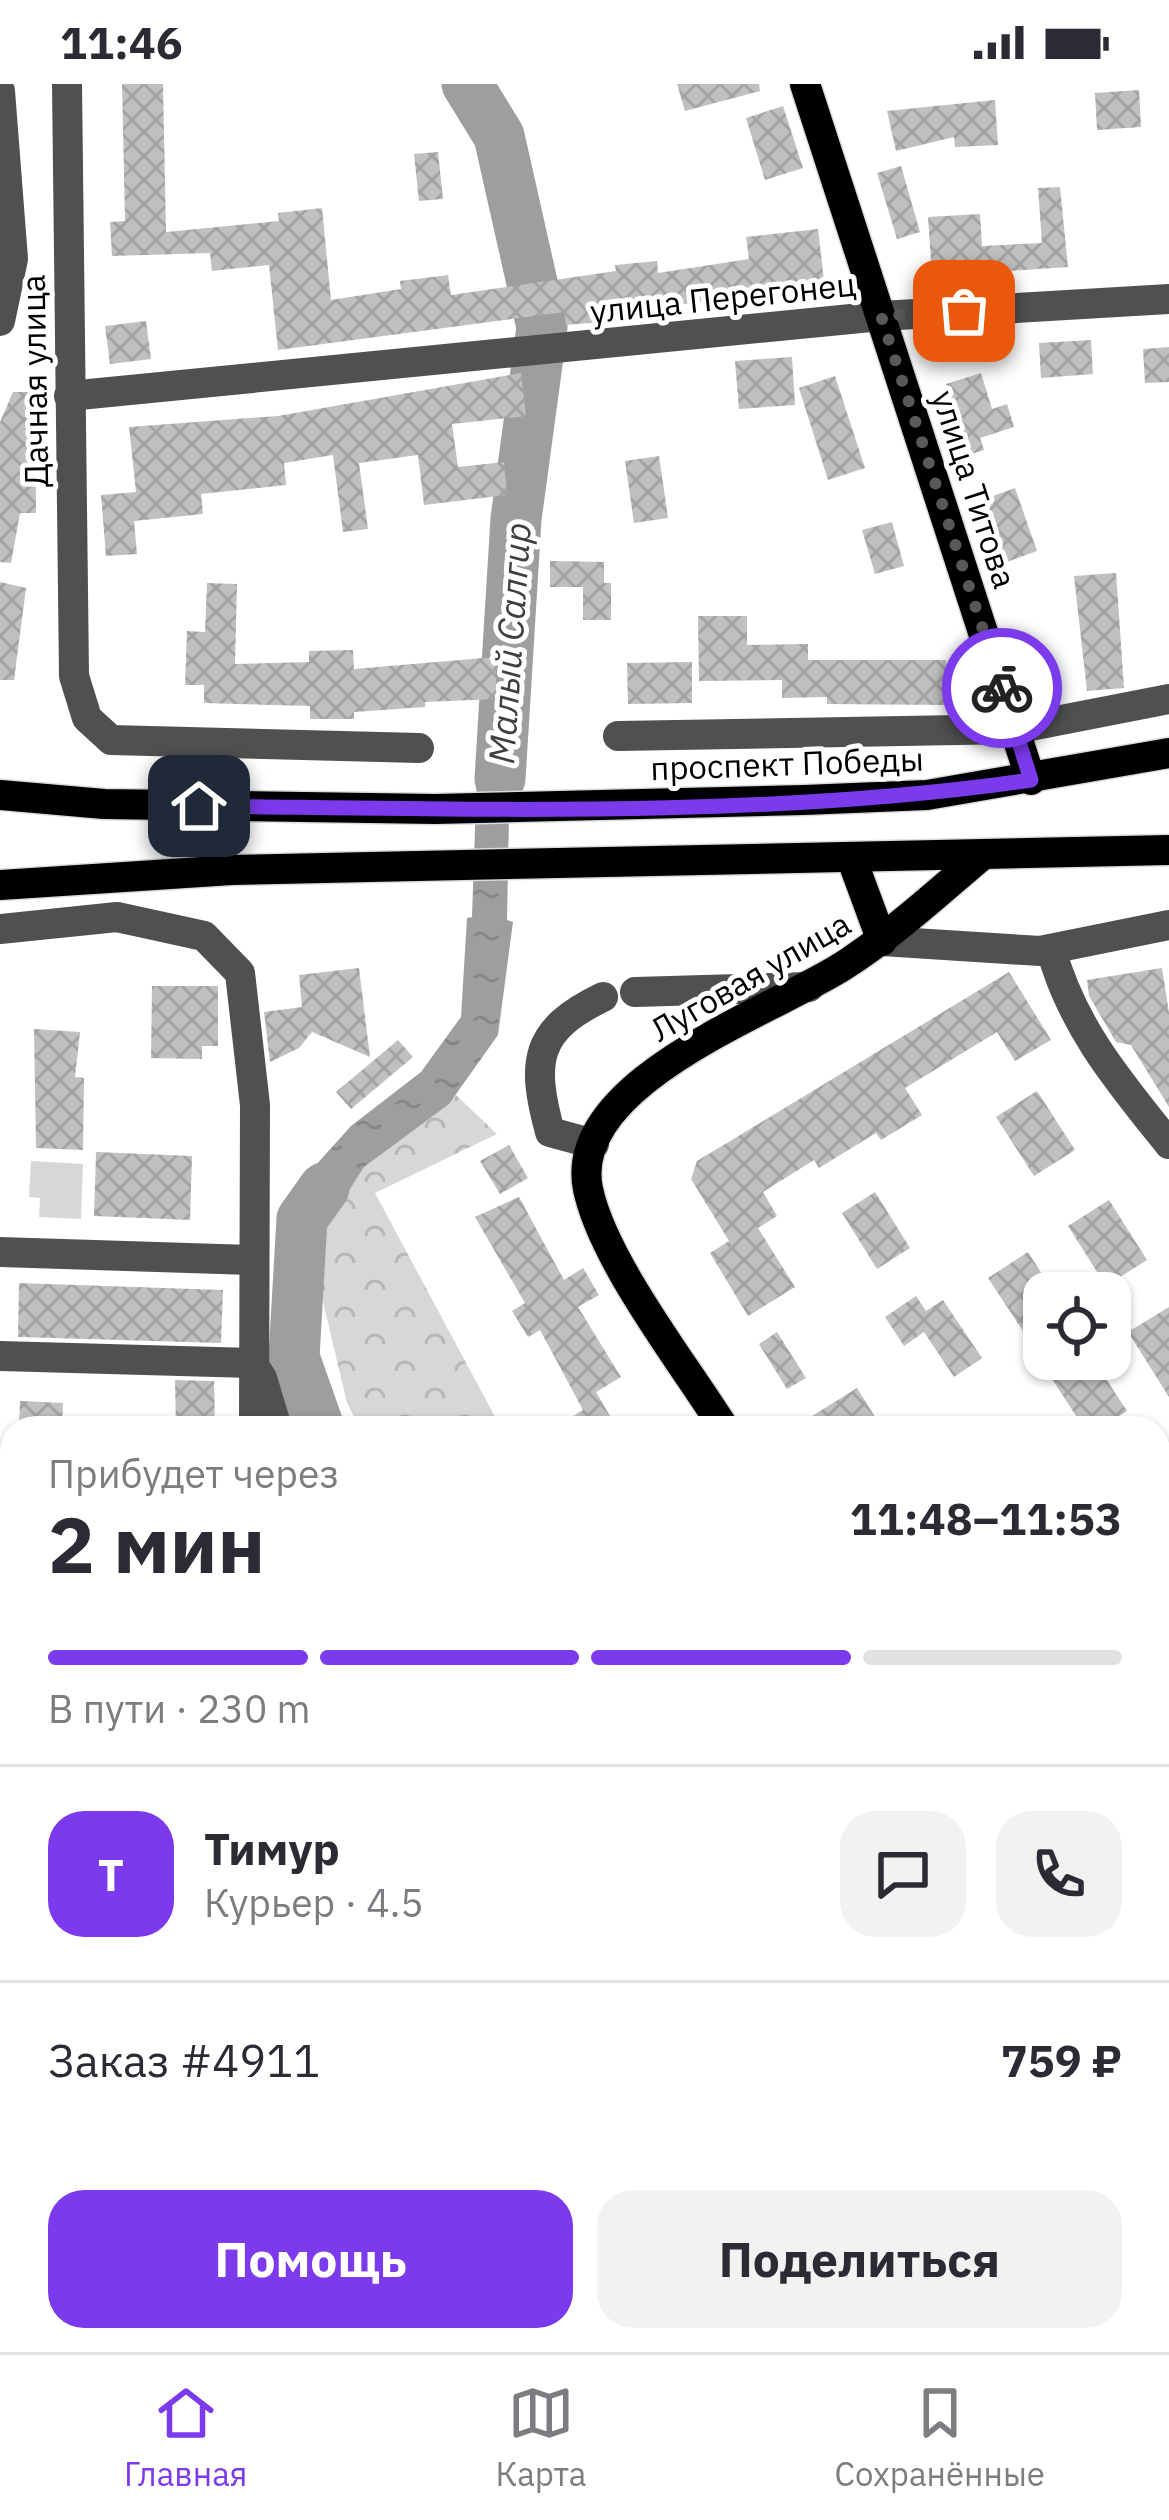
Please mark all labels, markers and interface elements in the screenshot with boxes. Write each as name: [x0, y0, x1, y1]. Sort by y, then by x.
text: 11:46: [60, 13, 183, 71]
pin: [913, 260, 1015, 362]
street label: улица Перегонец: [588, 262, 858, 332]
street label: Дачная улица: [11, 274, 57, 488]
icon: bag: [931, 278, 997, 344]
street label: улица Титова: [923, 385, 1027, 593]
water label: Малый Салгир: [477, 521, 541, 765]
courier: [942, 628, 1062, 748]
icon: bike: [969, 655, 1035, 721]
street label: проспект Победы: [650, 737, 924, 789]
pin: [148, 755, 250, 857]
icon: home: [166, 773, 232, 839]
street label: Луговая улица: [642, 901, 858, 1051]
map controls: [1023, 1272, 1131, 1380]
button: locate: [1023, 1272, 1131, 1380]
text: Прибудет через: [48, 1448, 339, 1499]
text: 11:48–11:53: [850, 1489, 1122, 1547]
text: 2 мин: [48, 1493, 265, 1594]
text: В пути · 230 m: [48, 1683, 311, 1734]
button: chat: [840, 1811, 966, 1937]
button: phone: [996, 1811, 1122, 1937]
text: Тимур: [204, 1819, 340, 1877]
text: Т: [98, 1845, 124, 1903]
text: Курьер · 4.5: [204, 1877, 424, 1928]
text: Заказ #4911: [48, 2031, 320, 2089]
text: 759 ₽: [1001, 2031, 1122, 2089]
button: Помощь: [48, 2190, 573, 2328]
button: Поделиться: [597, 2190, 1122, 2328]
tab: Главная: [124, 2380, 247, 2495]
tab: Карта: [496, 2380, 586, 2495]
tab: Сохранённые: [835, 2380, 1045, 2495]

